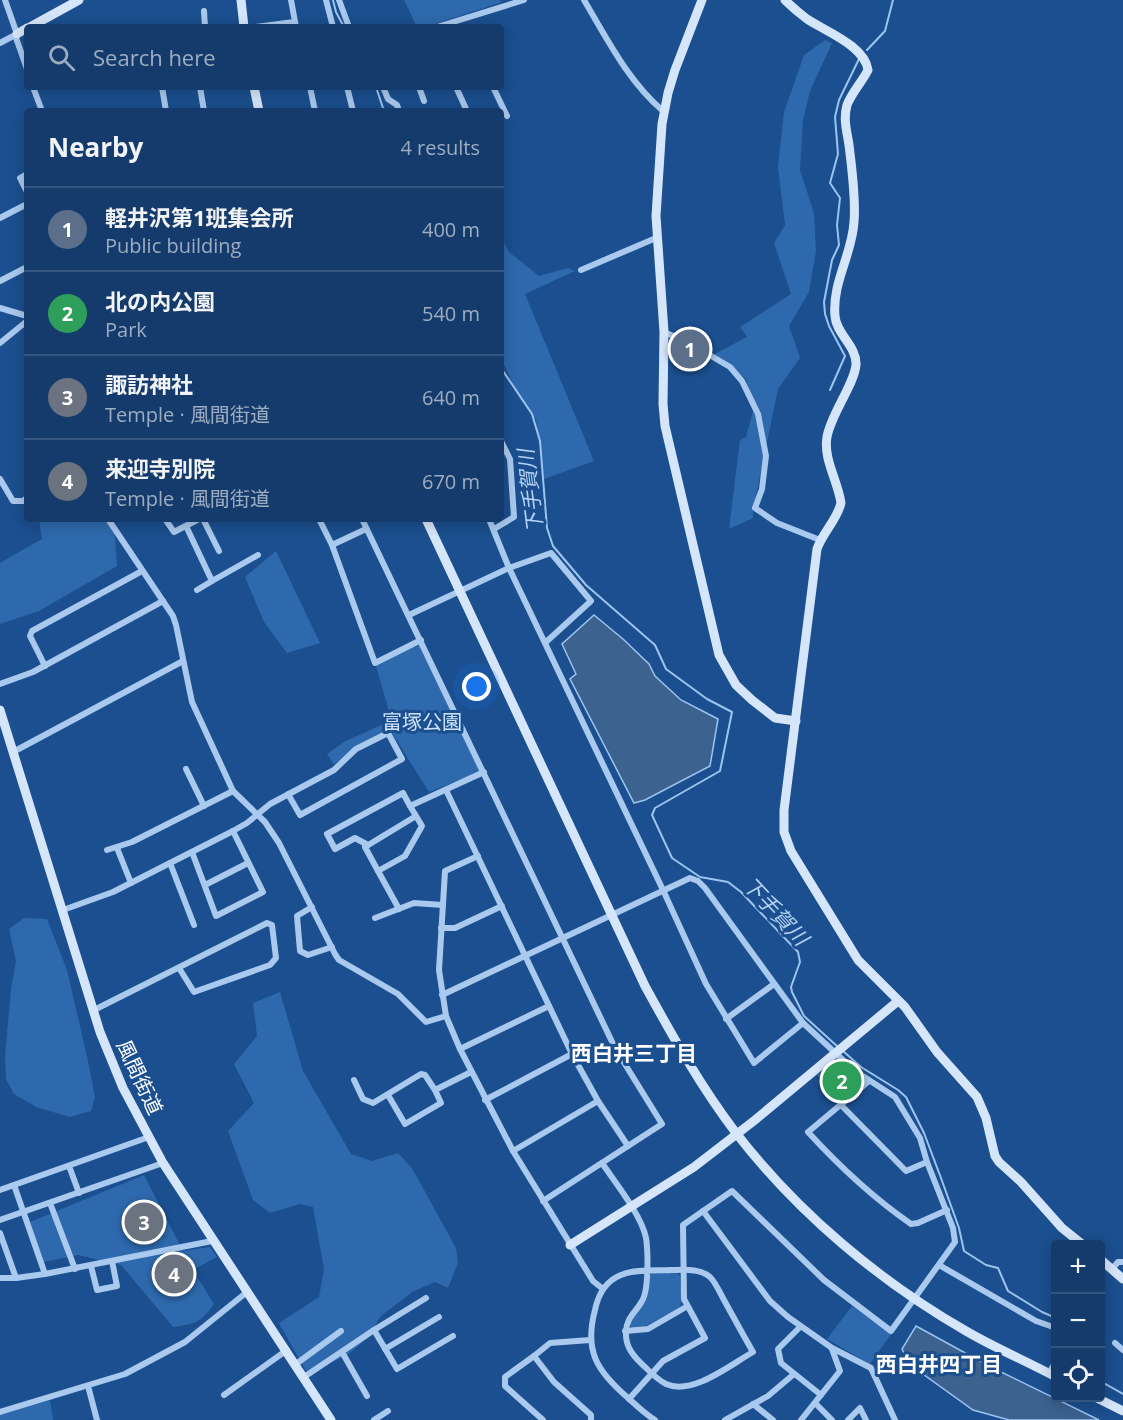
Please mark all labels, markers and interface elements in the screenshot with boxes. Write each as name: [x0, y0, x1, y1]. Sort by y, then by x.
search box: [24, 24, 504, 90]
icon: search: [45, 41, 78, 74]
text: Search here: [93, 42, 216, 72]
text: Nearby: [48, 129, 143, 165]
text: 4 results: [400, 134, 480, 161]
text: 軽井沢第1班集会所: [105, 202, 294, 232]
text: 1: [62, 216, 73, 243]
text: 400 m: [422, 216, 480, 243]
text: Public building: [105, 232, 241, 259]
text: 北の内公園: [105, 286, 215, 316]
text: 2: [62, 300, 73, 327]
text: 540 m: [422, 300, 480, 327]
text: Park: [105, 316, 147, 343]
pin: 1: [670, 326, 710, 372]
text: 諏訪神社: [105, 369, 193, 399]
text: 3: [62, 384, 73, 411]
text: 640 m: [422, 384, 480, 411]
text: Temple · 風間街道: [105, 401, 270, 428]
water label: 下手賀川: [511, 446, 549, 534]
text: 来迎寺別院: [105, 453, 215, 483]
text: 4: [62, 468, 73, 495]
text: 670 m: [422, 468, 480, 495]
text: Temple · 風間街道: [105, 485, 270, 512]
your location: [462, 672, 491, 701]
park label: 富塚公園: [382, 708, 462, 735]
water label: 下手賀川: [737, 871, 816, 953]
street label: 風間街道: [111, 1035, 169, 1119]
district label: 西白井三丁目: [571, 1039, 697, 1067]
pin: 2: [822, 1058, 862, 1104]
pin: 3: [124, 1200, 164, 1244]
map controls: [1051, 1240, 1105, 1402]
button: +: [1051, 1240, 1105, 1294]
pin: 4: [154, 1252, 194, 1296]
button: −: [1051, 1294, 1105, 1348]
button: locate: [1051, 1348, 1105, 1402]
district label: 西白井四丁目: [876, 1350, 1002, 1378]

